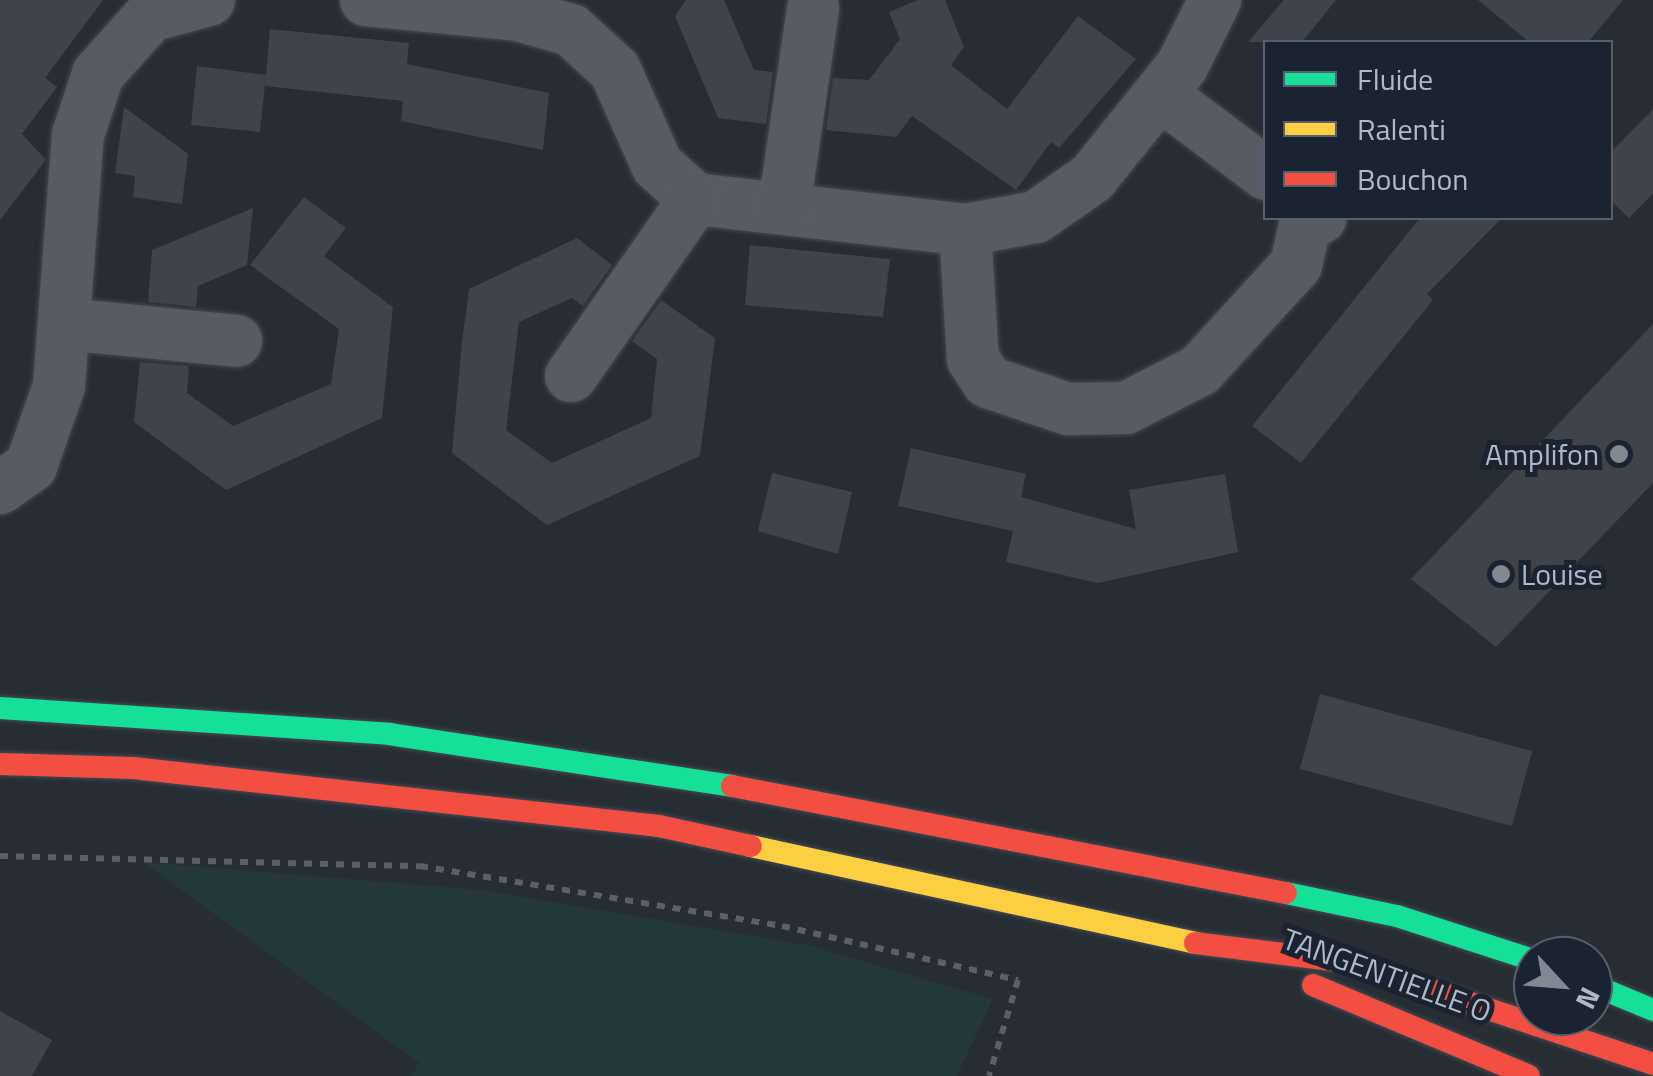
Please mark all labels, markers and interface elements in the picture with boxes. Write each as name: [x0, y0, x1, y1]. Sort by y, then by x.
legend: [1263, 40, 1613, 220]
text: Fluide: [1357, 56, 1433, 102]
text: Ralenti: [1357, 106, 1446, 152]
text: Bouchon: [1357, 156, 1468, 202]
place label: Amplifon: [1485, 436, 1599, 472]
marker: Amplifon: [1608, 443, 1630, 465]
place label: Louise: [1521, 556, 1603, 592]
marker: Louise: [1490, 563, 1512, 585]
street label: TANGENTIELLE O: [1278, 921, 1496, 1029]
north arrow: [1513, 936, 1613, 1036]
text: N: [1565, 980, 1612, 1017]

